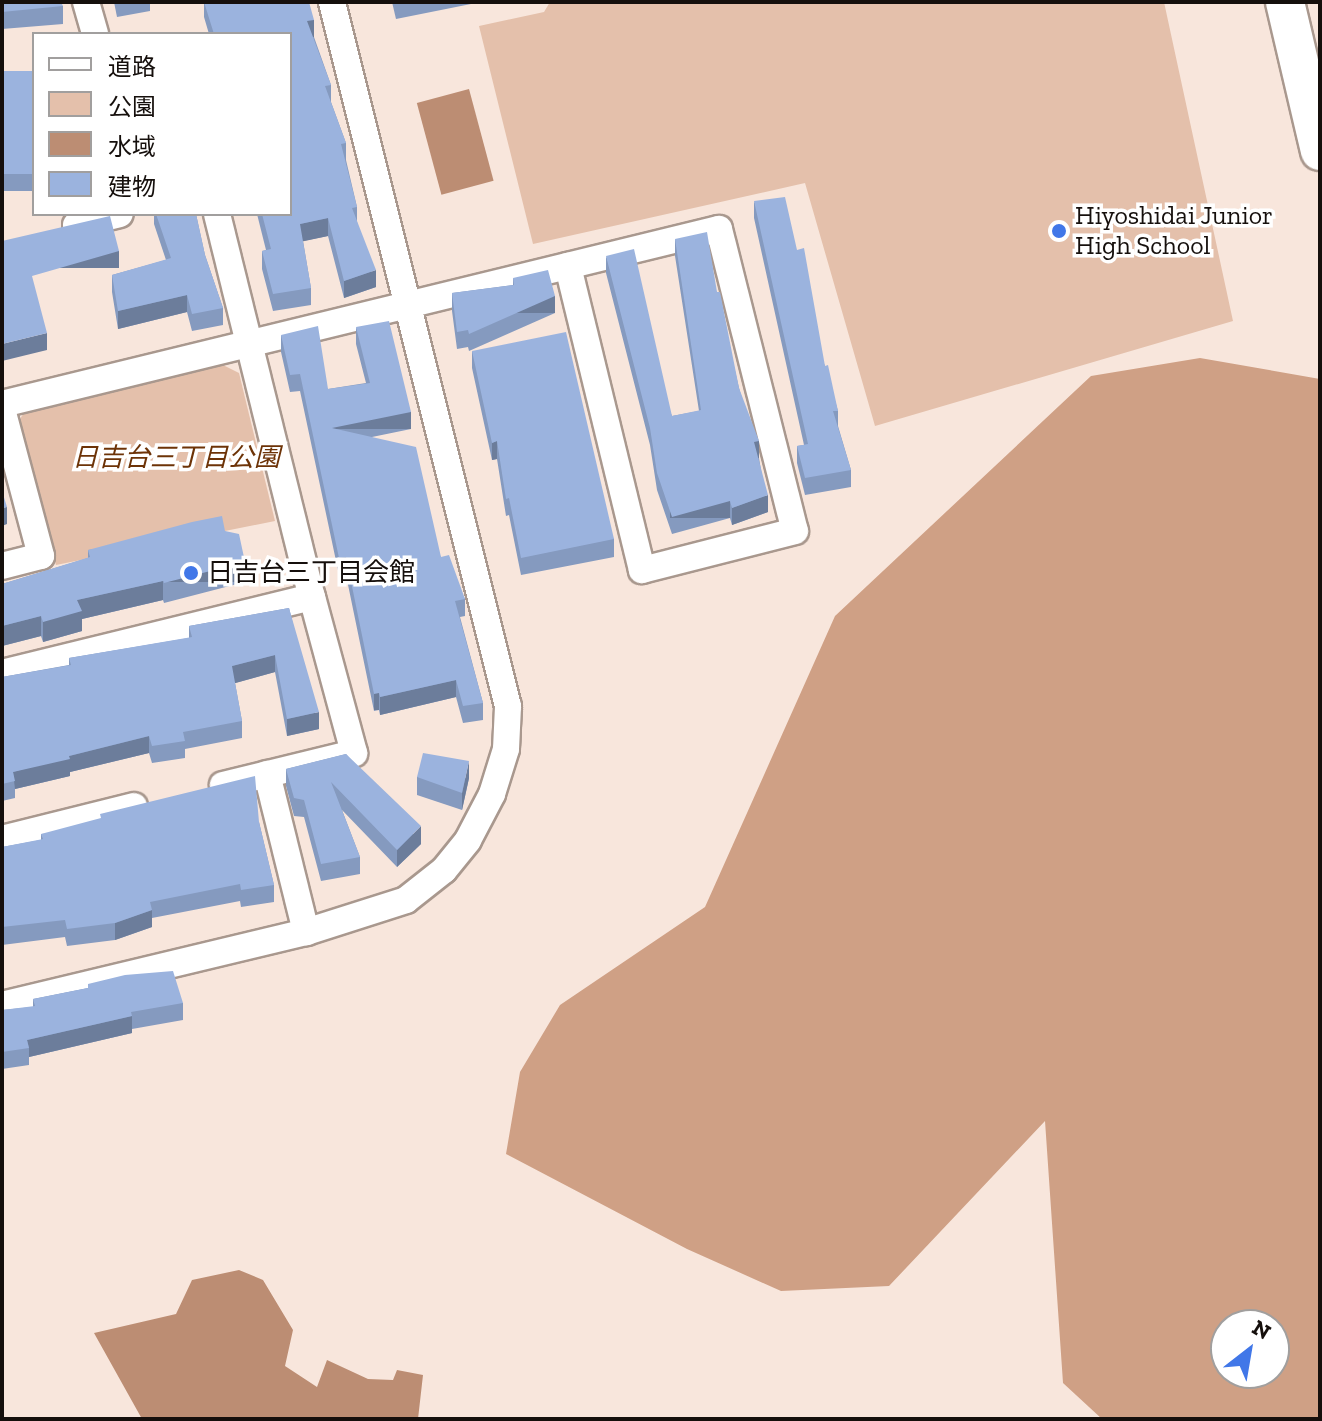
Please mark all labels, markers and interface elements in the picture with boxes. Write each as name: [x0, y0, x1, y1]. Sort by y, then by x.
legend: [32, 32, 292, 216]
text: 道路: [108, 52, 156, 81]
text: 公園: [108, 92, 156, 121]
text: 水域: [108, 132, 156, 161]
text: 建物: [108, 172, 156, 201]
place label: Hiyoshidai Junior High School: [1075, 200, 1273, 262]
marker: Hiyoshidai Junior High School: [1050, 222, 1068, 240]
park label: 日吉台三丁目公園: [72, 442, 280, 474]
place label: 日吉台三丁目会館: [207, 557, 415, 589]
marker: 日吉台三丁目会館: [182, 564, 200, 582]
north arrow: [1210, 1309, 1290, 1389]
text: N: [1247, 1314, 1276, 1346]

